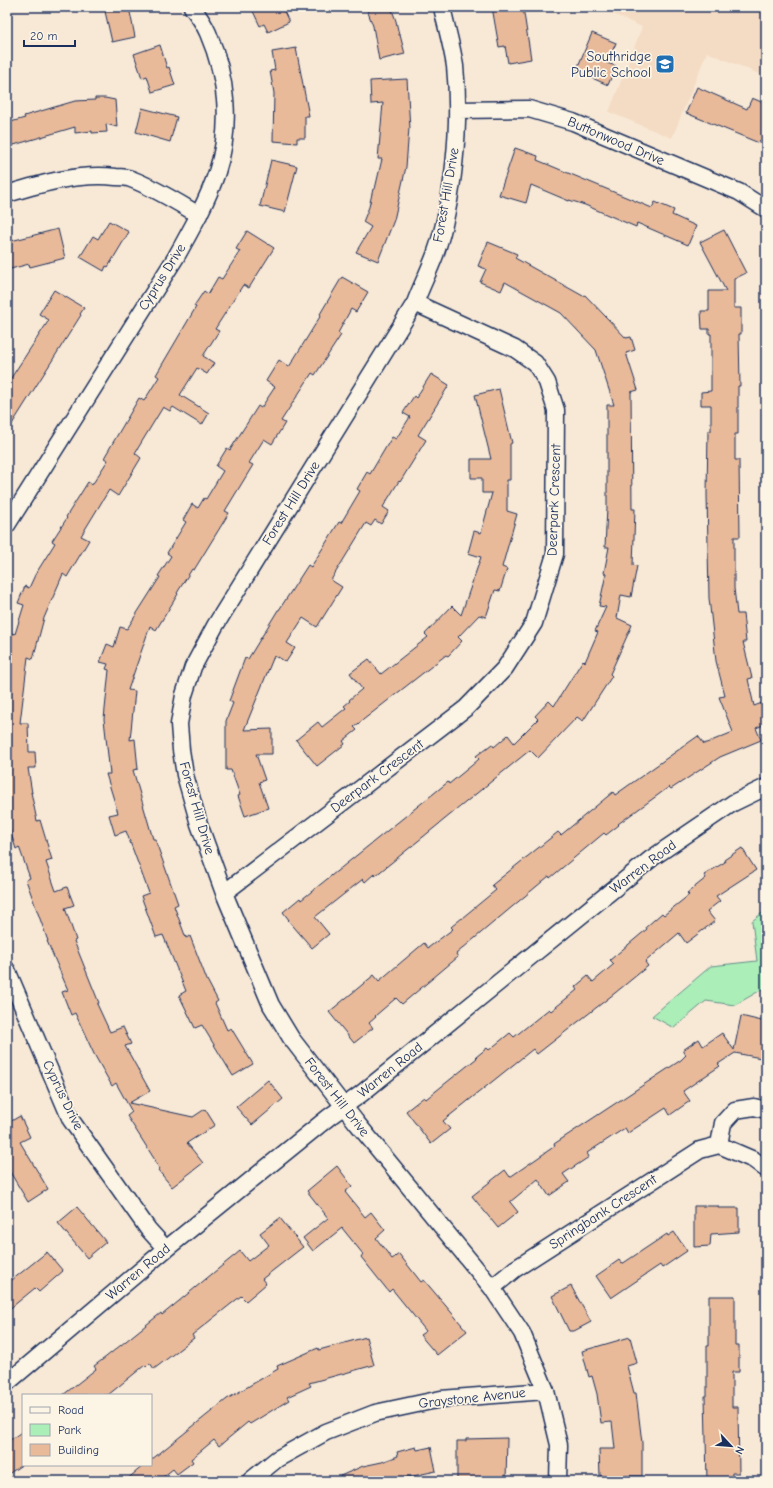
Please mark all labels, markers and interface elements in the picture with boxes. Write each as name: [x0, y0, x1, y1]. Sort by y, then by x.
scale bar: [24, 22, 75, 48]
text: 20 m: [30, 29, 58, 43]
place label: Southridge Public School: [571, 48, 651, 81]
school or university icon: Southridge Public School: [654, 53, 676, 75]
street label: Buttonwood Drive: [565, 113, 667, 169]
street label: Forest Hill Drive: [429, 146, 463, 244]
street label: Cyprus Drive: [135, 240, 189, 314]
street label: Deerpark Crescent: [544, 443, 564, 556]
street label: Forest Hill Drive: [258, 458, 324, 548]
street label: Deerpark Crescent: [327, 735, 428, 817]
street label: Forest Hill Drive: [176, 760, 218, 856]
street label: Warren Road: [606, 836, 680, 898]
street label: Warren Road: [354, 1039, 426, 1101]
street label: Forest Hill Drive: [301, 1054, 373, 1140]
street label: Cyprus Drive: [39, 1057, 87, 1133]
street label: Springbank Crescent: [546, 1170, 661, 1253]
street label: Warren Road: [102, 1240, 174, 1304]
street label: Graystone Avenue: [418, 1384, 526, 1412]
legend: [22, 1394, 152, 1466]
text: Road: [58, 1403, 84, 1417]
text: Park: [58, 1423, 81, 1437]
north arrow: [711, 1426, 751, 1466]
text: Building: [58, 1443, 99, 1457]
text: N: [732, 1444, 747, 1456]

